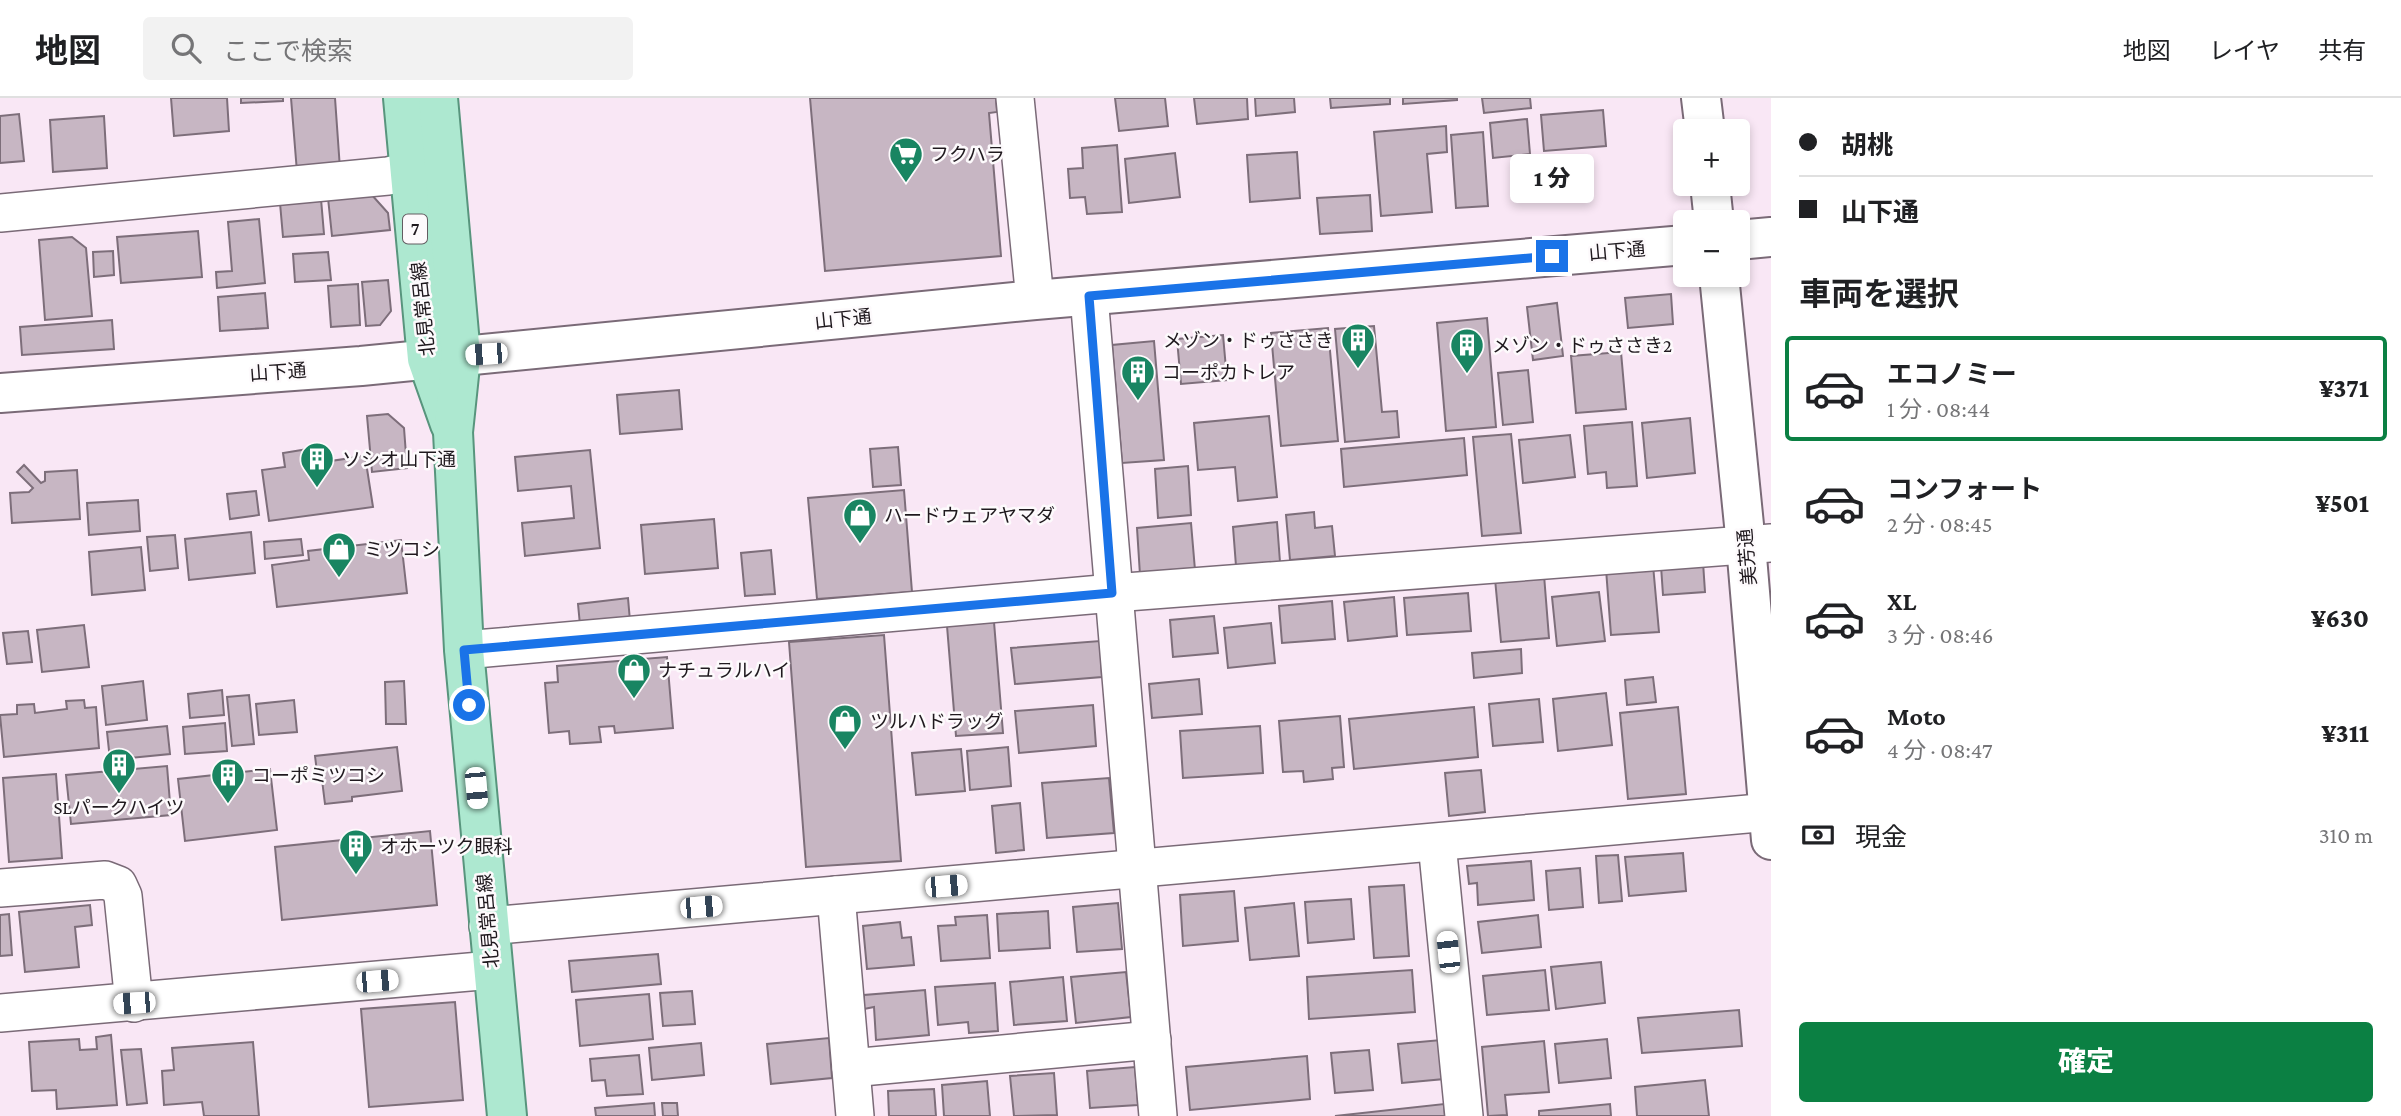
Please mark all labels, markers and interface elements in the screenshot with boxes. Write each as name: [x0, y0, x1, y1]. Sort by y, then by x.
search box: [143, 17, 633, 80]
icon: search: [167, 29, 205, 67]
text: 地図: [35, 32, 101, 69]
text: ここで検索: [223, 37, 353, 66]
text: 地図: [2123, 37, 2171, 64]
text: レイヤ: [2209, 37, 2280, 64]
text: 共有: [2318, 37, 2366, 64]
map controls: [1673, 119, 1750, 287]
button: +: [1673, 119, 1750, 196]
text: 胡桃: [1841, 131, 1893, 160]
supermarket icon: フクハラ: [887, 135, 925, 184]
place label: フクハラ: [930, 144, 1005, 165]
callout: 1 分: [1510, 155, 1594, 204]
text: 1 分: [1534, 165, 1570, 191]
text: 山下通: [1841, 198, 1919, 227]
button: −: [1673, 210, 1750, 287]
road number: 7: [403, 214, 427, 244]
street label: 山下通: [1588, 238, 1646, 264]
route end: [1536, 240, 1568, 272]
street label: 北見常呂線: [408, 261, 438, 357]
text: 車両を選択: [1799, 276, 1959, 312]
street label: 山下通: [814, 306, 872, 332]
building icon: メゾン・ドゥささき: [1339, 321, 1377, 370]
building icon: メゾン・ドゥささき2: [1448, 326, 1486, 375]
place label: メゾン・ドゥささき: [1163, 330, 1334, 351]
place label: メゾン・ドゥささき2: [1492, 335, 1672, 356]
car: [465, 342, 508, 366]
building icon: コーポカトレア: [1119, 353, 1157, 402]
icon: car: [1803, 357, 1866, 420]
street label: 山下通: [249, 360, 307, 384]
text: エコノミー: [1887, 360, 2017, 389]
place label: コーポカトレア: [1162, 362, 1295, 383]
text: ¥371: [2319, 374, 2369, 403]
text: 1 分 · 08:44: [1887, 396, 1990, 422]
building icon: ソシオ山下通: [298, 440, 336, 489]
place label: ソシオ山下通: [342, 449, 456, 470]
icon: car: [1803, 472, 1866, 535]
text: コンフォート: [1887, 475, 2042, 504]
text: ¥501: [2315, 489, 2369, 518]
shop icon: ハードウェアヤマダ: [841, 496, 879, 545]
place label: ハードウェアヤマダ: [884, 505, 1055, 526]
text: 2 分 · 08:45: [1887, 511, 1993, 537]
street label: 美芳通: [1734, 528, 1760, 586]
shop icon: ミツコシ: [320, 530, 358, 579]
place label: ミツコシ: [364, 539, 440, 560]
icon: car: [1803, 587, 1866, 650]
text: XL: [1887, 587, 1916, 616]
text: ¥630: [2311, 604, 2369, 633]
text: 3 分 · 08:46: [1887, 622, 1993, 648]
shop icon: ナチュラルハイ: [615, 651, 653, 700]
place label: ナチュラルハイ: [658, 660, 791, 681]
route start: [453, 689, 485, 721]
shop icon: ツルハドラッグ: [826, 702, 864, 751]
icon: car: [1803, 702, 1866, 765]
text: Moto: [1887, 702, 1946, 731]
place label: ツルハドラッグ: [870, 711, 1003, 732]
text: ¥311: [2321, 719, 2369, 748]
text: 4 分 · 08:47: [1887, 737, 1993, 763]
building icon: SLパークハイツ: [100, 746, 138, 795]
building icon: コーポミツコシ: [209, 756, 247, 805]
place label: コーポミツコシ: [252, 765, 385, 786]
car: [464, 766, 489, 810]
place label: SLパークハイツ: [53, 797, 185, 818]
icon: cash: [1799, 816, 1837, 854]
text: 310 m: [2319, 822, 2373, 848]
text: 現金: [1855, 823, 1907, 852]
building icon: オホーツク眼科: [337, 827, 375, 876]
place label: オホーツク眼科: [380, 836, 513, 857]
street label: 北見常呂線: [473, 873, 503, 969]
car: [925, 874, 968, 898]
car: [680, 895, 723, 919]
car: [1436, 930, 1461, 974]
car: [356, 969, 399, 993]
car: [113, 991, 156, 1015]
button: 確定: [1799, 1022, 2373, 1102]

